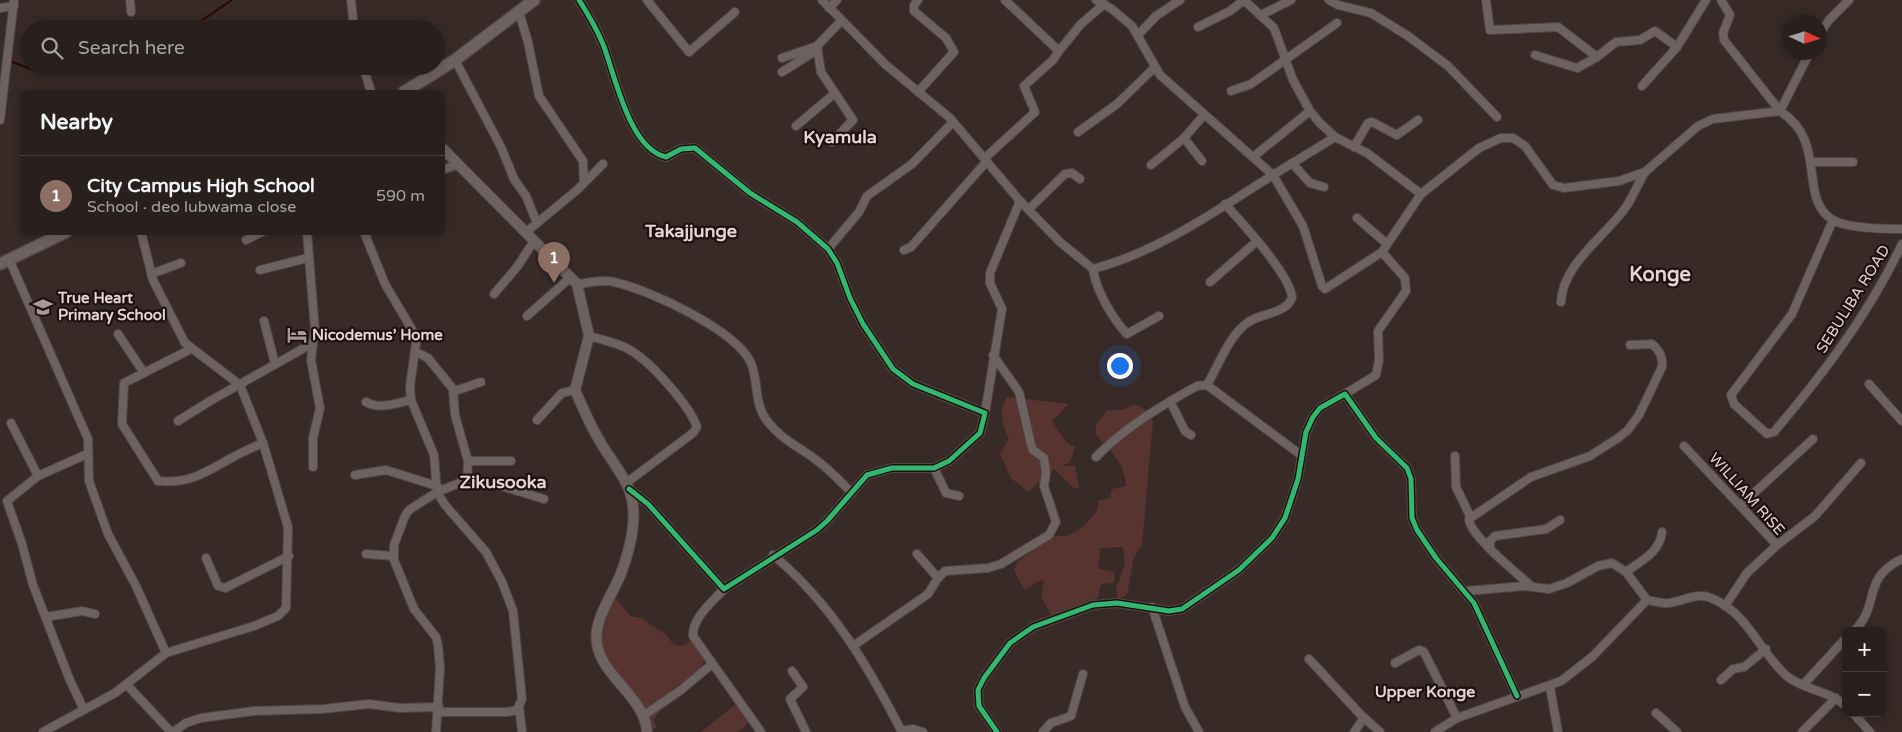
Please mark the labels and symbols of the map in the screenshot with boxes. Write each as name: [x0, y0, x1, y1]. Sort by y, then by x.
north arrow: [1782, 15, 1827, 60]
district label: Kyamula: [803, 126, 877, 148]
district label: Takajjunge: [644, 220, 737, 242]
pin: 1: [538, 242, 570, 283]
street label: SEBULIBA ROAD: [1812, 242, 1894, 356]
district label: Konge: [1629, 263, 1691, 287]
place label: True Heart Primary School: [57, 289, 166, 325]
school or university icon: True Heart Primary School: [32, 296, 54, 318]
hotel icon: Nicodemus’ Home: [286, 324, 308, 346]
place label: Nicodemus’ Home: [312, 326, 443, 344]
your location: [1107, 353, 1133, 379]
street label: WILLIAM RISE: [1705, 449, 1789, 539]
district label: Zikusooka: [459, 471, 547, 493]
district label: Upper Konge: [1375, 682, 1475, 702]

